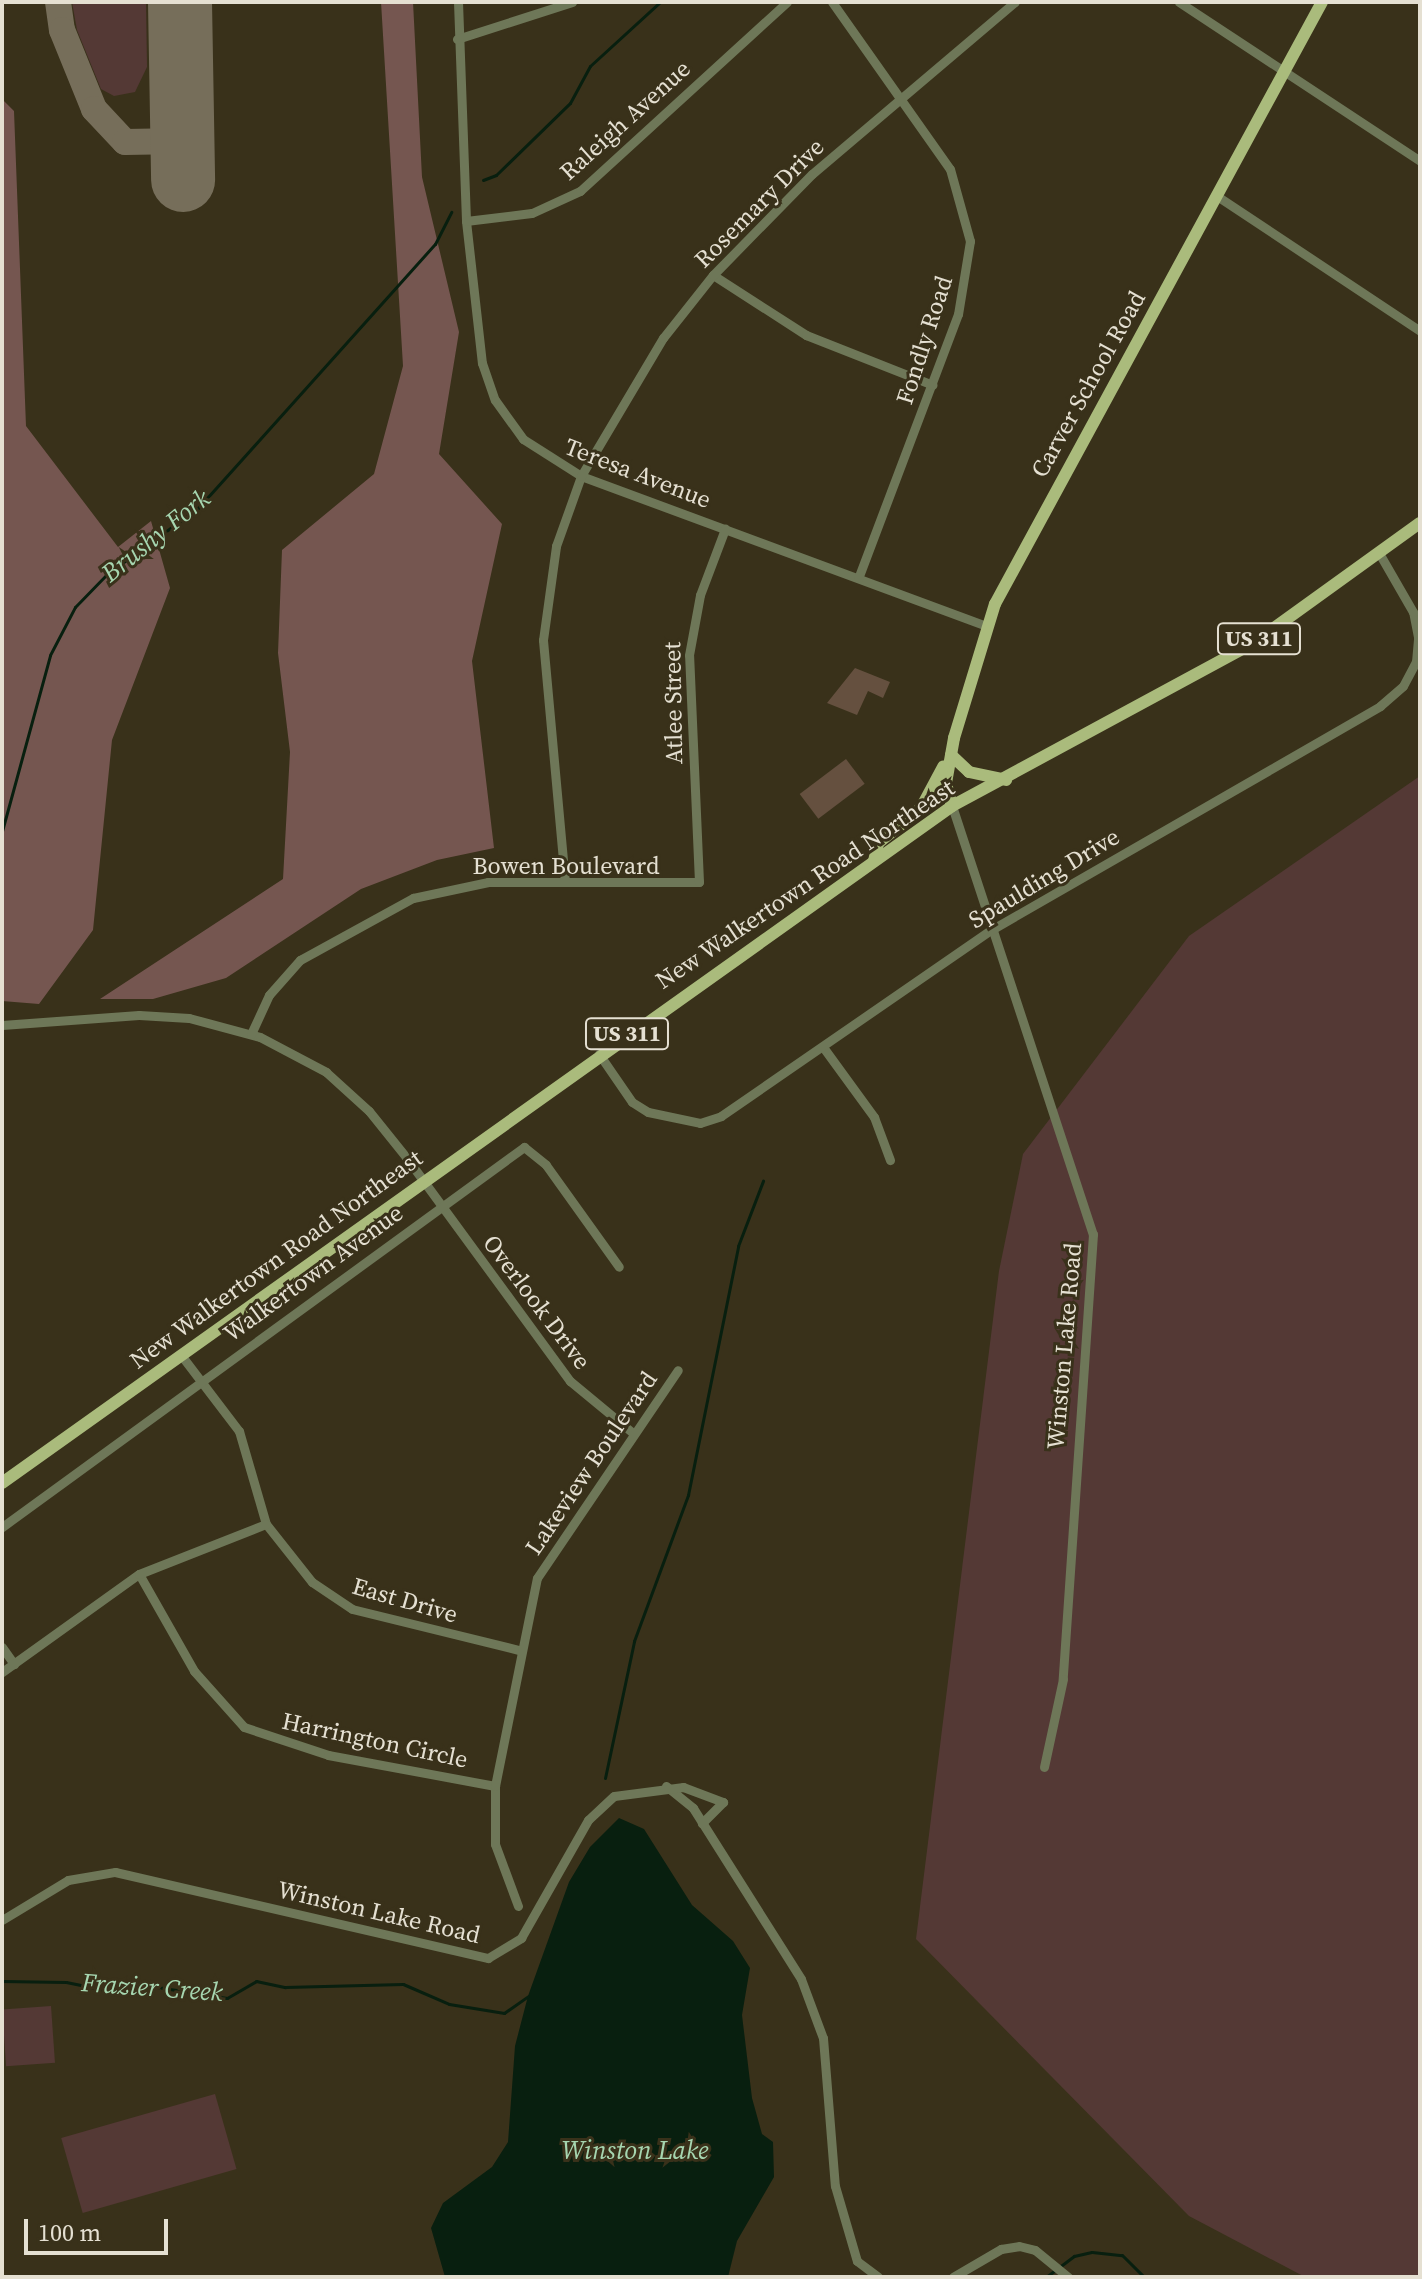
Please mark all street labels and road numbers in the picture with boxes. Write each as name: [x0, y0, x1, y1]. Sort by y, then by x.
street label: Raleigh Avenue: [554, 54, 696, 186]
street label: Rosemary Drive: [688, 132, 830, 274]
street label: Fondly Road: [890, 272, 958, 408]
street label: Carver School Road: [1025, 286, 1151, 482]
street label: Teresa Avenue: [561, 432, 715, 514]
road number: US 311: [1215, 621, 1303, 657]
street label: Atlee Street: [658, 641, 688, 765]
street label: New Walkertown Road Northeast: [650, 773, 960, 995]
street label: Spaulding Drive: [963, 822, 1125, 934]
street label: Bowen Boulevard: [472, 852, 660, 880]
road number: US 311: [583, 1016, 671, 1052]
street label: New Walkertown Road Northeast: [124, 1143, 428, 1375]
street label: Walkertown Avenue: [218, 1198, 408, 1348]
street label: Overlook Drive: [477, 1229, 597, 1375]
street label: Winston Lake Road: [1041, 1242, 1087, 1450]
street label: Lakeview Boulevard: [519, 1366, 663, 1560]
street label: East Drive: [349, 1571, 461, 1629]
street label: Harrington Circle: [280, 1706, 470, 1774]
street label: Winston Lake Road: [275, 1875, 483, 1949]

